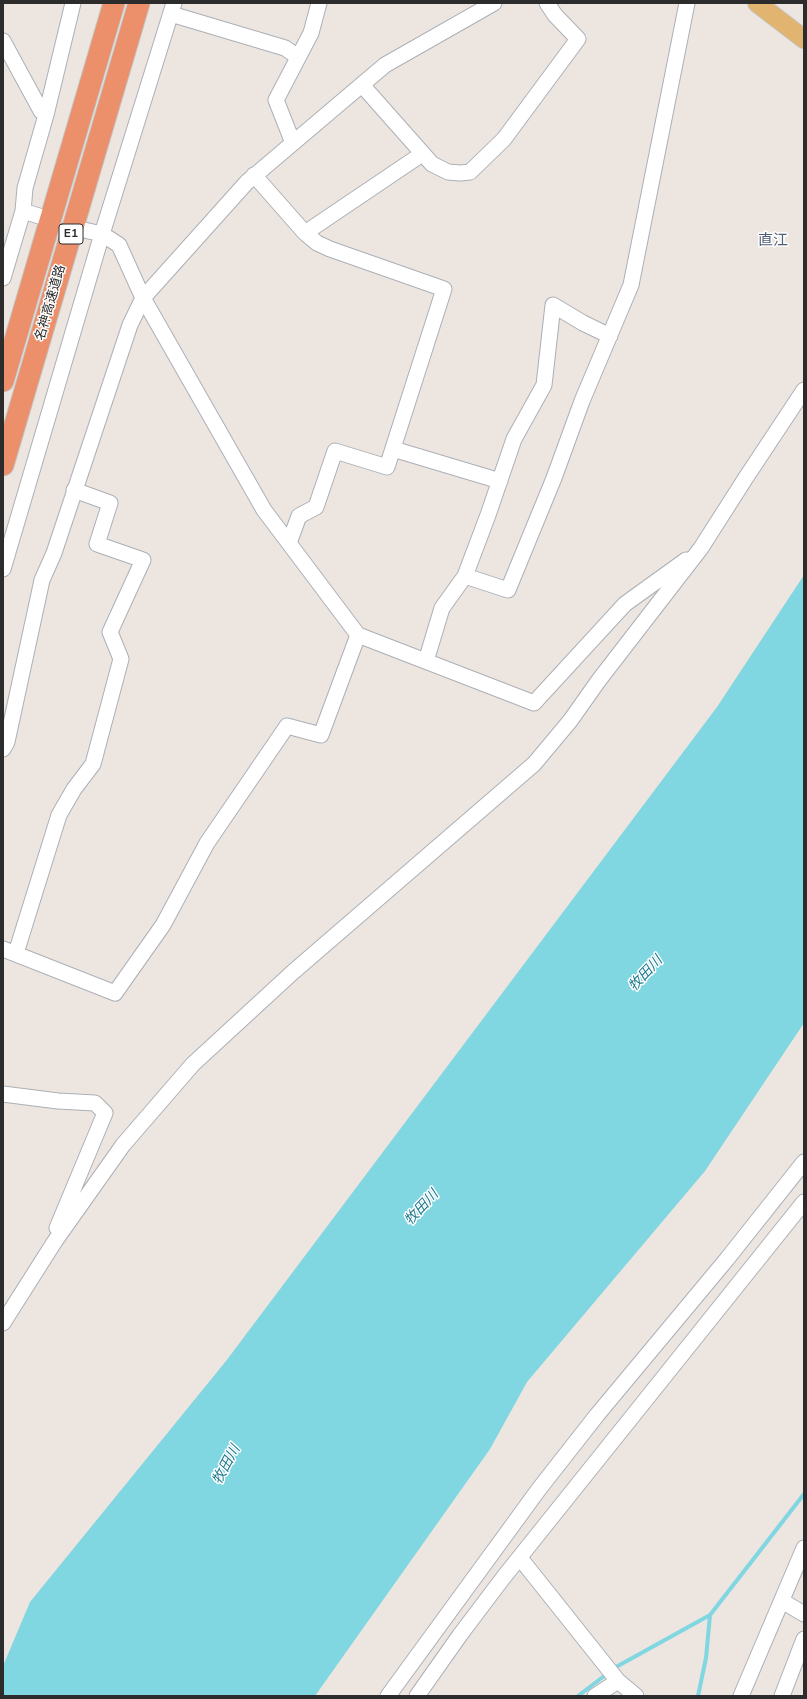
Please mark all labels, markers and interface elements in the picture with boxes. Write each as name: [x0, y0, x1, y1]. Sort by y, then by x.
road number: E1: [59, 224, 83, 244]
district label: 直江: [758, 232, 788, 250]
street label: 名神高速道路: [33, 263, 69, 343]
water label: 牧田川: [626, 953, 666, 995]
water label: 牧田川: [402, 1187, 442, 1229]
water label: 牧田川: [210, 1443, 244, 1487]

